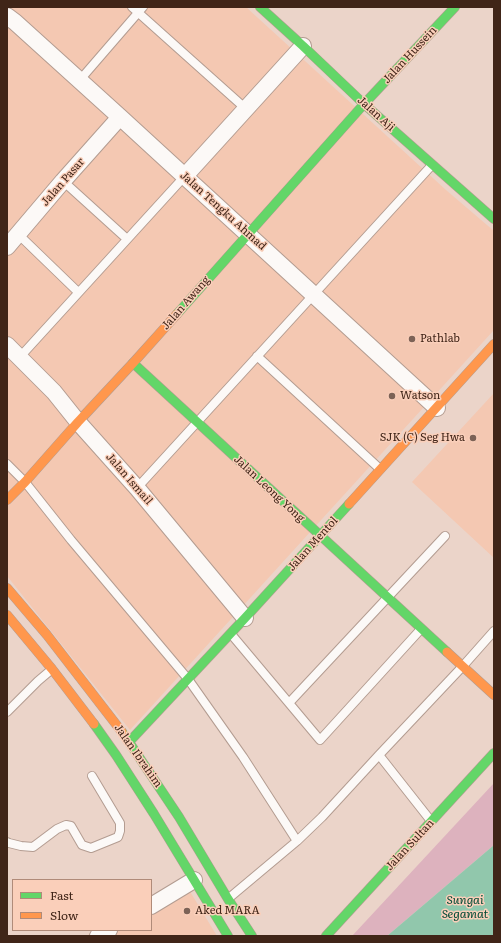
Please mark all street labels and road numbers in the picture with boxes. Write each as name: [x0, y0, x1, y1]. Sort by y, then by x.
street label: Jalan Hussein: [380, 24, 440, 86]
street label: Jalan Aji: [355, 94, 397, 134]
street label: Jalan Pasar: [39, 155, 87, 209]
street label: Jalan Tengku Ahmad: [177, 169, 269, 253]
street label: Jalan Awang: [159, 274, 213, 332]
street label: Jalan Ismail: [103, 451, 155, 507]
street label: Jalan Leong Yong: [231, 453, 307, 525]
street label: Jalan Mentol: [285, 514, 341, 574]
street label: Jalan Ibrahim: [111, 722, 165, 790]
street label: Jalan Sultan: [383, 817, 437, 873]

